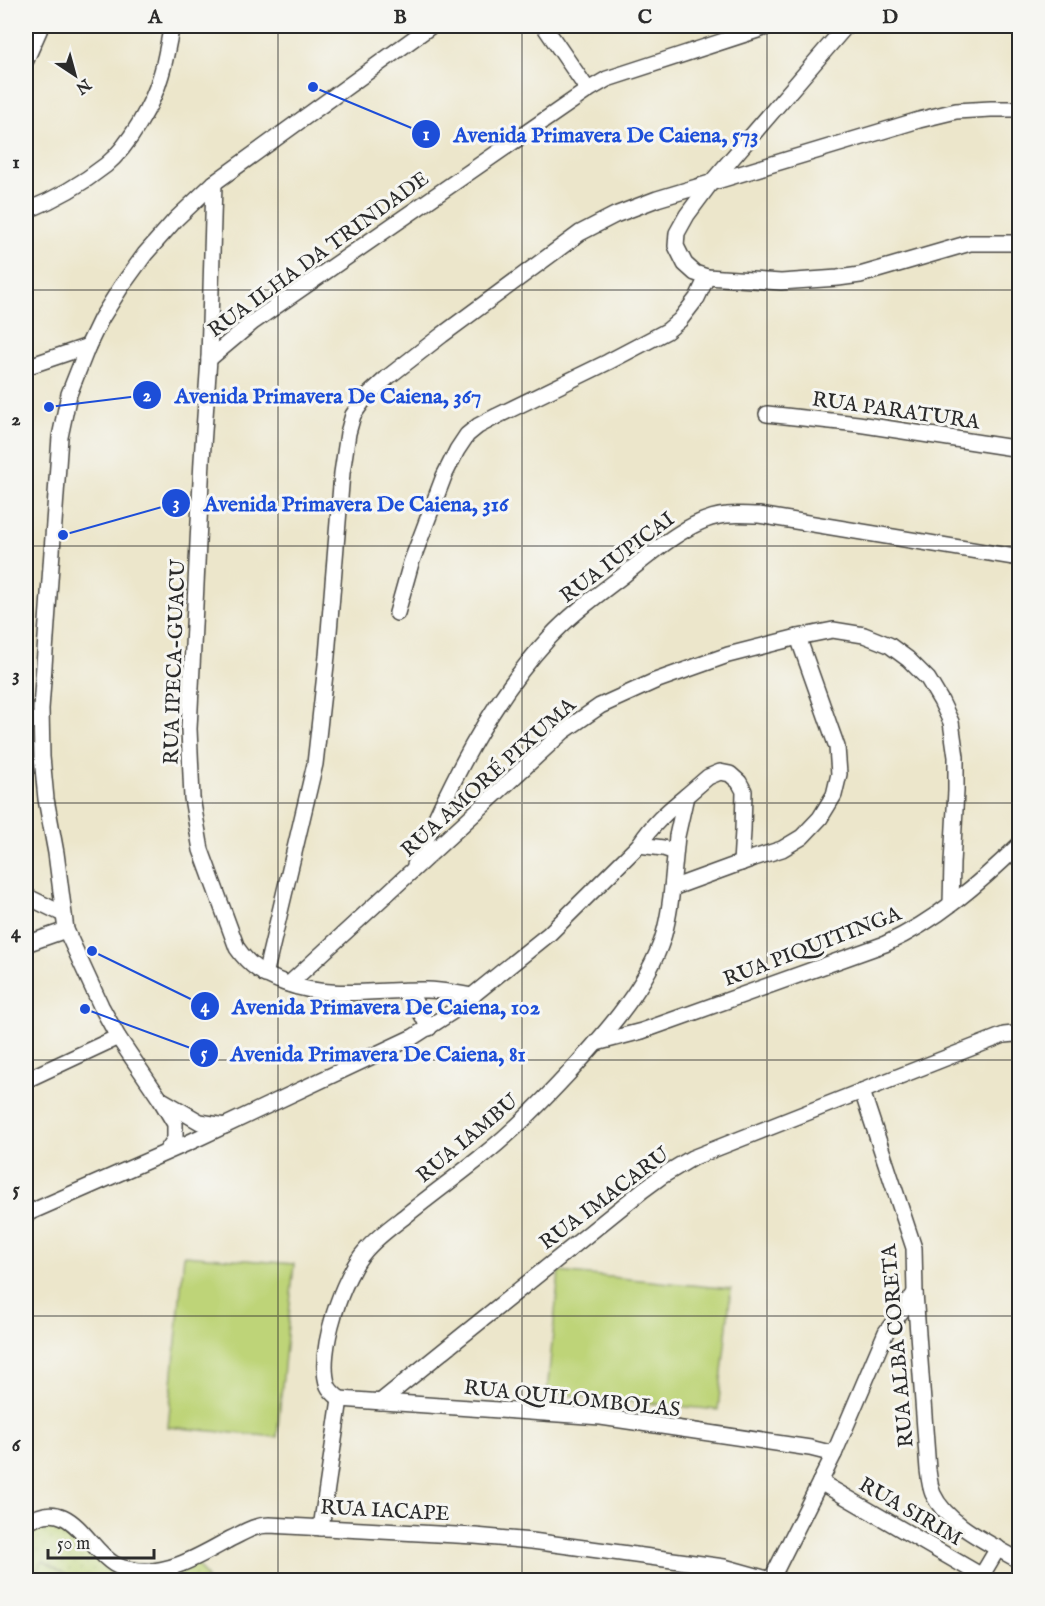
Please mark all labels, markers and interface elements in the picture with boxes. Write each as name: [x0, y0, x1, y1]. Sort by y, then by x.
text: A: [147, 5, 163, 30]
text: B: [393, 5, 407, 30]
text: C: [638, 5, 652, 30]
text: D: [882, 5, 898, 30]
north arrow: [45, 45, 105, 105]
text: N: [71, 73, 95, 98]
callout: Avenida Primavera De Caiena, 573: [411, 114, 771, 154]
text: Avenida Primavera De Caiena, 573: [452, 122, 759, 150]
text: 1: [423, 124, 430, 147]
text: 1: [12, 150, 20, 175]
street label: RUA ILHA DA TRINDADE: [203, 166, 435, 345]
callout: Avenida Primavera De Caiena, 367: [132, 375, 493, 415]
text: Avenida Primavera De Caiena, 367: [174, 383, 481, 411]
text: 2: [143, 385, 152, 408]
street label: RUA PARATURA: [810, 386, 982, 437]
text: 2: [11, 407, 21, 432]
callout: Avenida Primavera De Caiena, 316: [161, 483, 520, 523]
text: Avenida Primavera De Caiena, 316: [203, 491, 510, 519]
text: 3: [173, 493, 179, 516]
street label: RUA IUPICAI: [555, 506, 681, 610]
street label: RUA IPECA-GUACU: [158, 559, 193, 765]
text: 3: [12, 663, 20, 688]
street label: RUA AMORÉ PIXUMA: [395, 691, 583, 864]
street label: RUA PIQUITINGA: [720, 901, 906, 994]
text: 4: [11, 920, 22, 945]
callout: Avenida Primavera De Caiena, 102: [190, 986, 552, 1026]
text: Avenida Primavera De Caiena, 102: [231, 994, 540, 1022]
text: 4: [201, 996, 211, 1019]
callout: Avenida Primavera De Caiena, 81: [189, 1033, 538, 1073]
text: Avenida Primavera De Caiena, 81: [229, 1041, 526, 1069]
text: 5: [201, 1043, 208, 1066]
street label: RUA IAMBU: [411, 1088, 525, 1190]
street label: RUA IMACARU: [535, 1141, 675, 1257]
text: 5: [12, 1177, 20, 1202]
street label: RUA ALBA CORETA: [876, 1242, 921, 1449]
street label: RUA QUILOMBOLAS: [462, 1375, 681, 1424]
text: 6: [12, 1433, 22, 1458]
street label: RUA SIRIM: [854, 1472, 967, 1553]
street label: RUA IACAPE: [320, 1495, 450, 1528]
scale bar: [48, 1522, 154, 1560]
text: 50 m: [57, 1533, 90, 1556]

